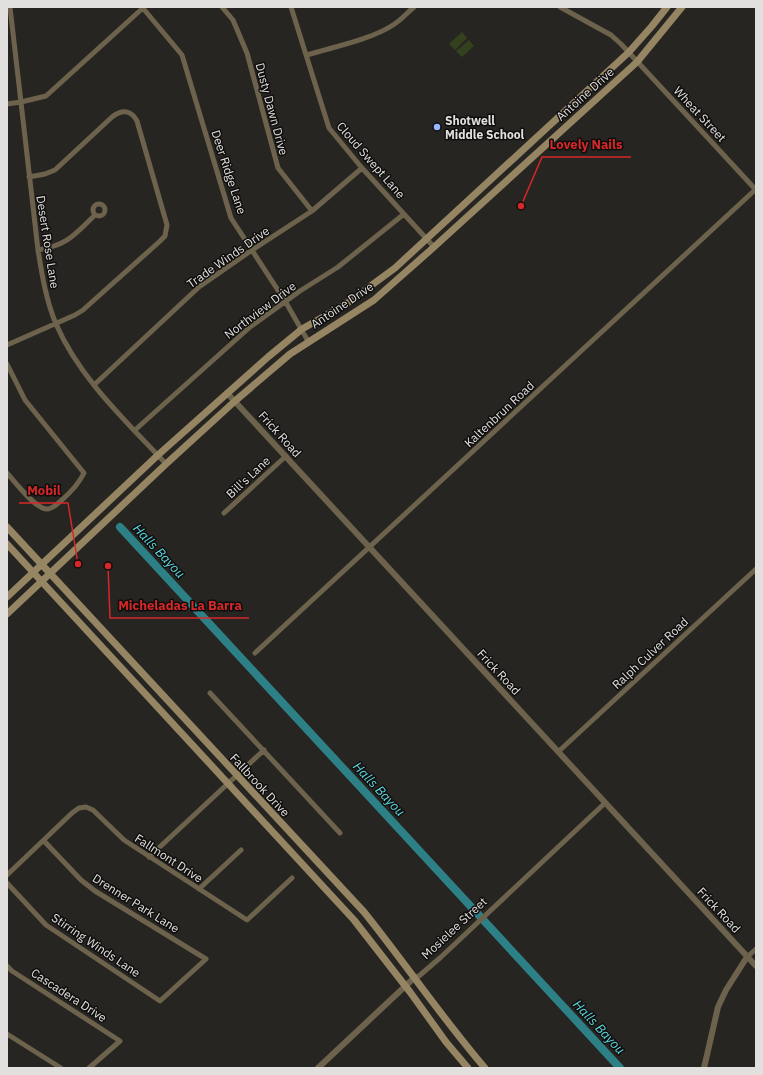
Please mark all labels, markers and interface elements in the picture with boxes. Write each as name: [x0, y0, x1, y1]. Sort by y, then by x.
street label: Dusty Dawn Drive: [252, 61, 292, 157]
street label: Antoine Drive: [553, 64, 617, 124]
street label: Wheat Street: [670, 83, 730, 145]
place label: Shotwell Middle School: [445, 113, 524, 142]
street label: Cloud Swept Lane: [334, 119, 409, 202]
marker: Shotwell Middle School: [432, 122, 442, 132]
street label: Deer Ridge Lane: [208, 128, 250, 216]
callout: Lovely Nails: [542, 132, 631, 157]
text: Lovely Nails: [549, 136, 623, 153]
street label: Desert Rose Lane: [33, 194, 63, 290]
street label: Trade Winds Drive: [184, 223, 273, 291]
street label: Northview Drive: [221, 278, 299, 342]
street label: Antoine Drive: [308, 278, 377, 331]
street label: Kaltenbrun Road: [461, 378, 537, 450]
street label: Frick Road: [255, 408, 305, 460]
street label: Bill's Lane: [223, 453, 273, 501]
callout: Mobil: [19, 478, 68, 503]
text: Mobil: [27, 482, 61, 499]
water label: Halls Bayou: [129, 520, 189, 582]
callout: Micheladas La Barra: [110, 593, 249, 618]
text: Micheladas La Barra: [118, 597, 242, 614]
street label: Ralph Culver Road: [609, 614, 691, 692]
street label: Frick Road: [474, 646, 524, 698]
street label: Fallbrook Drive: [227, 750, 293, 820]
water label: Halls Bayou: [349, 758, 409, 820]
street label: Fallmont Drive: [132, 830, 206, 886]
street label: Drenner Park Lane: [90, 870, 182, 936]
street label: Frick Road: [694, 884, 744, 936]
street label: Mosielee Street: [418, 894, 490, 962]
street label: Stirring Winds Lane: [49, 910, 144, 981]
street label: Cascadera Drive: [28, 965, 110, 1025]
water label: Halls Bayou: [569, 996, 629, 1058]

